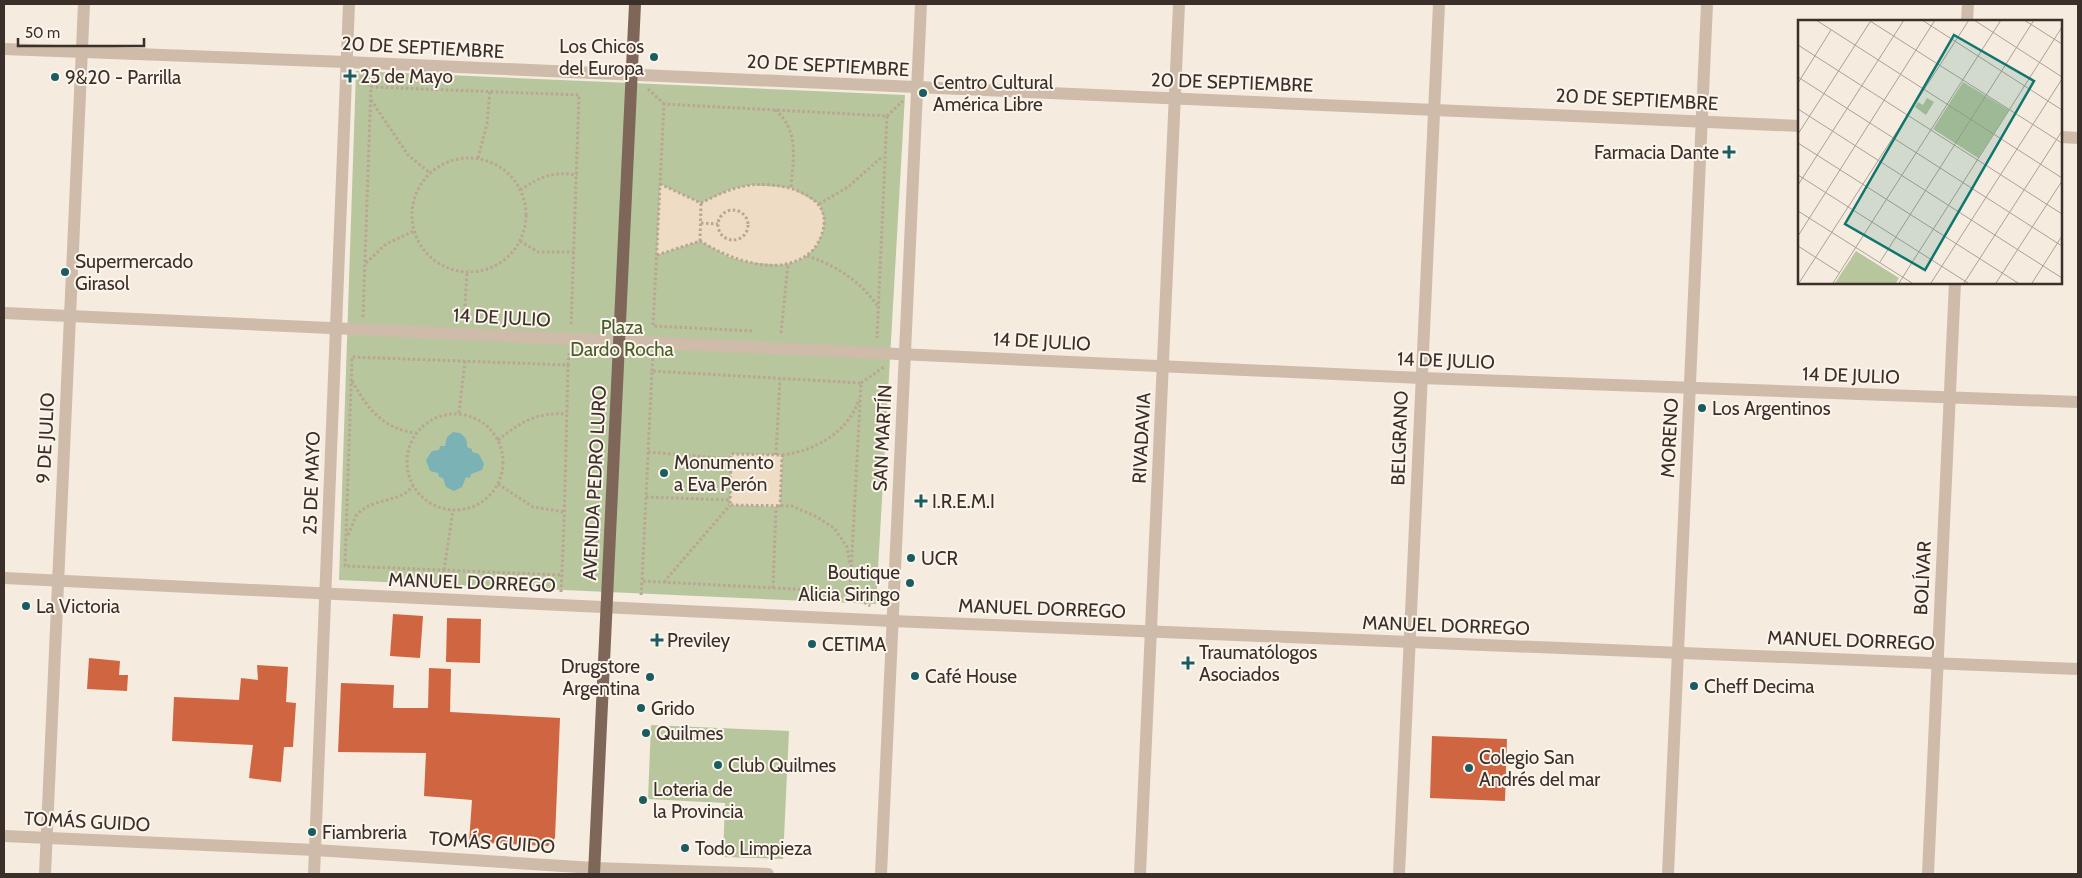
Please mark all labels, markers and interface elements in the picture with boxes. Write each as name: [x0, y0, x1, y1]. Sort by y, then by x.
scale bar: [18, 15, 144, 47]
inset map: [1798, 20, 2062, 284]
text: 50 m: [25, 24, 60, 42]
street label: 20 DE SEPTIEMBRE: [341, 32, 505, 63]
place label: Los Chicos del Europa: [559, 35, 644, 80]
street label: 20 DE SEPTIEMBRE: [746, 50, 910, 81]
marker: Los Chicos del Europa: [648, 51, 660, 63]
place label: 25 de Mayo: [360, 65, 453, 88]
place label: 9&20 - Parrilla: [65, 66, 181, 89]
street label: 20 DE SEPTIEMBRE: [1150, 68, 1314, 97]
marker: 25 de Mayo: [344, 70, 356, 82]
marker: 9&20 - Parrilla: [49, 71, 61, 83]
place label: Centro Cultural América Libre: [933, 71, 1054, 116]
street label: 20 DE SEPTIEMBRE: [1555, 84, 1719, 115]
marker: Centro Cultural América Libre: [917, 87, 929, 99]
place label: Farmacia Dante: [1594, 141, 1719, 164]
marker: Farmacia Dante: [1723, 146, 1735, 158]
place label: Supermercado Girasol: [75, 250, 193, 295]
marker: Supermercado Girasol: [59, 266, 71, 278]
street label: 14 DE JULIO: [453, 303, 551, 332]
park label: Plaza Dardo Rocha: [570, 316, 674, 361]
street label: 14 DE JULIO: [993, 327, 1091, 356]
street label: 14 DE JULIO: [1397, 347, 1495, 374]
street label: 14 DE JULIO: [1802, 362, 1900, 389]
street label: SAN MARTÍN: [867, 384, 897, 492]
street label: AVENIDA PEDRO LURO: [578, 385, 611, 581]
street label: BELGRANO: [1386, 390, 1413, 486]
street label: 9 DE JULIO: [32, 392, 59, 484]
street label: RIVADAVIA: [1128, 392, 1155, 484]
place label: Los Argentinos: [1712, 397, 1831, 420]
street label: MORENO: [1656, 398, 1683, 479]
marker: Los Argentinos: [1696, 402, 1708, 414]
street label: 25 DE MAYO: [298, 431, 325, 535]
place label: Monumento a Eva Perón: [674, 451, 774, 496]
marker: Monumento a Eva Perón: [658, 467, 670, 479]
place label: I.R.E.M.I: [932, 490, 995, 513]
marker: I.R.E.M.I: [914, 494, 928, 508]
street label: BOLÍVAR: [1908, 540, 1936, 616]
place label: UCR: [921, 547, 958, 570]
marker: UCR: [905, 552, 917, 564]
place label: Boutique Alicia Siringo: [798, 561, 900, 606]
street label: MANUEL DORREGO: [388, 568, 556, 597]
marker: Boutique Alicia Siringo: [904, 577, 916, 589]
street label: MANUEL DORREGO: [958, 594, 1126, 623]
place label: La Victoria: [36, 595, 120, 618]
marker: La Victoria: [20, 600, 32, 612]
street label: MANUEL DORREGO: [1362, 611, 1530, 640]
street label: MANUEL DORREGO: [1767, 626, 1935, 655]
place label: Previley: [667, 629, 731, 652]
place label: CETIMA: [822, 633, 887, 656]
marker: Previley: [651, 634, 663, 646]
marker: CETIMA: [806, 638, 818, 650]
place label: Traumatólogos Asociados: [1199, 641, 1318, 686]
place label: Drugstore Argentina: [561, 655, 640, 700]
marker: Traumatólogos Asociados: [1181, 656, 1195, 670]
place label: Café House: [925, 665, 1017, 688]
marker: Café House: [909, 670, 921, 682]
marker: Drugstore Argentina: [644, 671, 656, 683]
place label: Cheff Decima: [1704, 675, 1814, 698]
marker: Cheff Decima: [1688, 680, 1700, 692]
place label: Grido: [651, 697, 695, 720]
marker: Grido: [635, 702, 647, 714]
place label: Quilmes: [656, 722, 723, 745]
marker: Quilmes: [640, 727, 652, 739]
place label: Colegio San Andrés del mar: [1479, 746, 1600, 791]
place label: Club Quilmes: [728, 754, 836, 777]
marker: Club Quilmes: [712, 759, 724, 771]
marker: Colegio San Andrés del mar: [1463, 762, 1475, 774]
place label: Loteria de la Provincia: [653, 778, 743, 823]
marker: Loteria de la Provincia: [637, 794, 649, 806]
street label: TOMÁS GUIDO: [23, 806, 151, 836]
place label: Fiambreria: [322, 821, 407, 844]
marker: Fiambreria: [306, 826, 318, 838]
street label: TOMÁS GUIDO: [428, 826, 556, 858]
place label: Todo Limpieza: [695, 837, 812, 860]
marker: Todo Limpieza: [679, 842, 691, 854]

